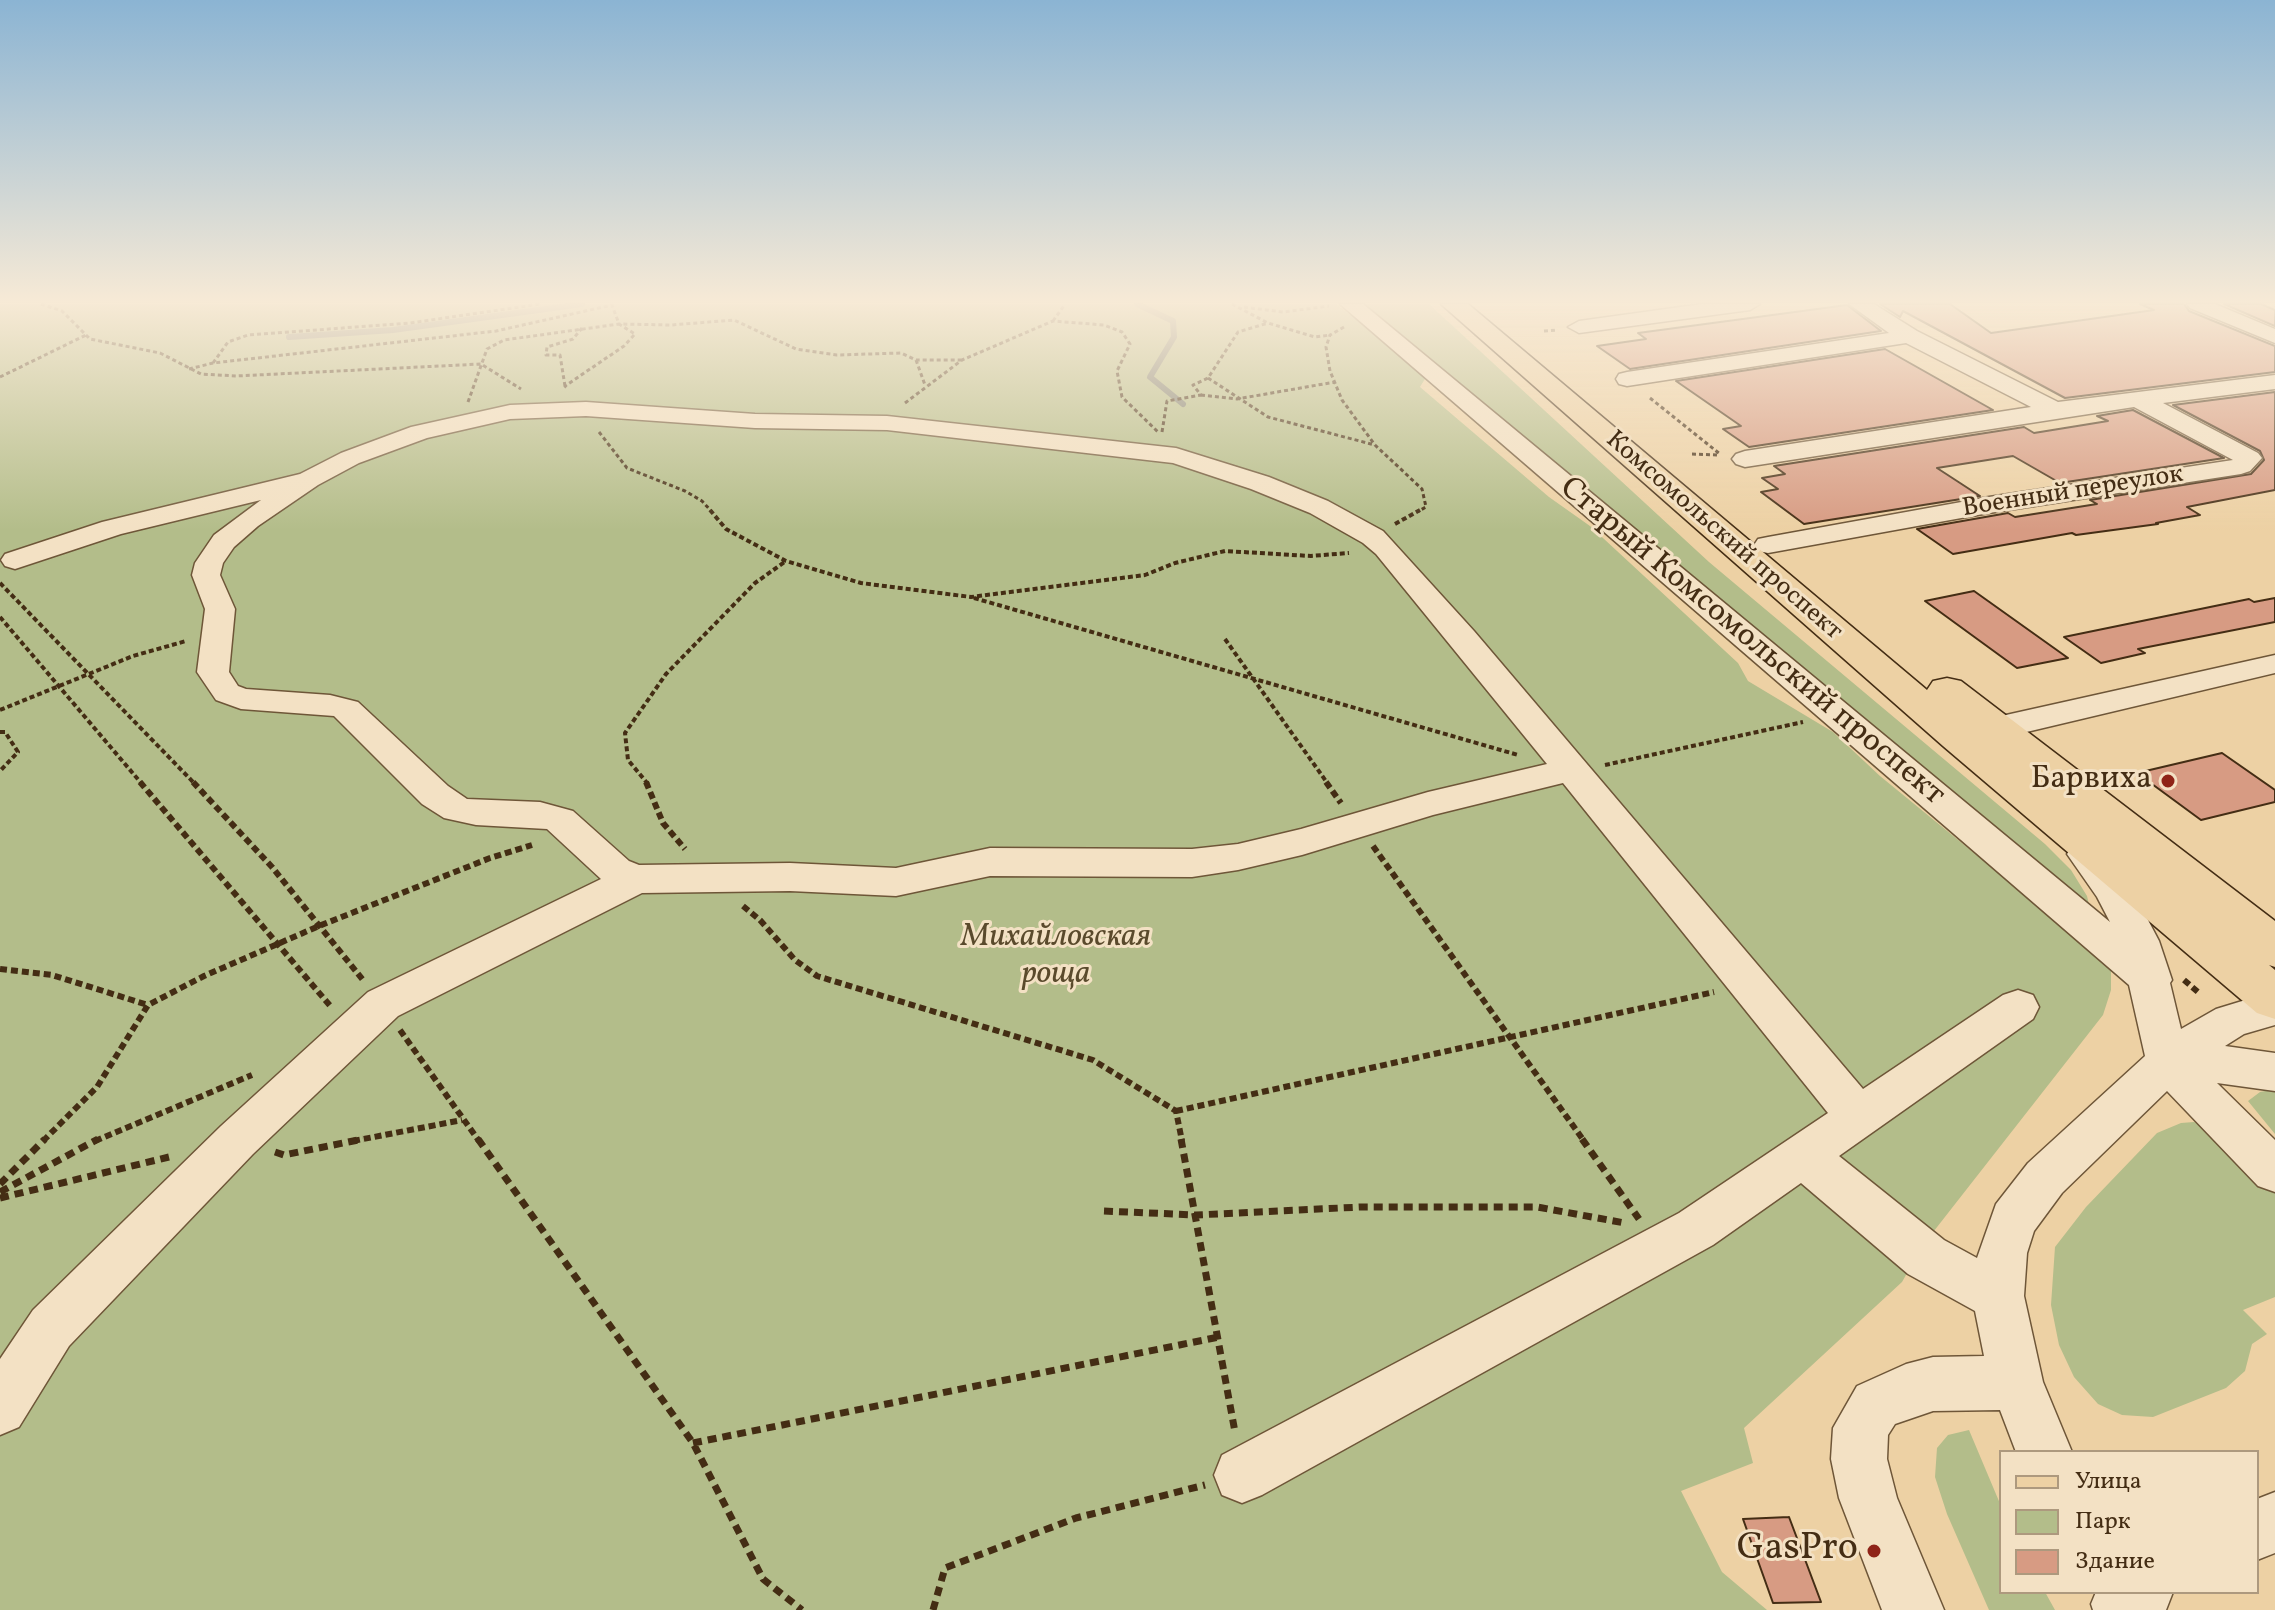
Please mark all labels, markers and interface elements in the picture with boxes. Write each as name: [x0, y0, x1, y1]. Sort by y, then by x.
street label: Комсомольский проспект: [1598, 426, 1848, 648]
street label: Военный переулок: [1960, 460, 2186, 526]
street label: Старый Комсомольский проспект: [1551, 470, 1951, 816]
place label: Барвиха: [2031, 762, 2152, 800]
marker: Барвиха: [2159, 772, 2177, 790]
park label: Михайловская роща: [961, 920, 1151, 995]
legend: [1999, 1450, 2259, 1594]
text: Улица: [2075, 1465, 2142, 1499]
text: Парк: [2075, 1505, 2131, 1539]
place label: GasPro: [1737, 1528, 1858, 1574]
marker: GasPro: [1865, 1542, 1883, 1560]
text: Здание: [2075, 1545, 2155, 1579]

